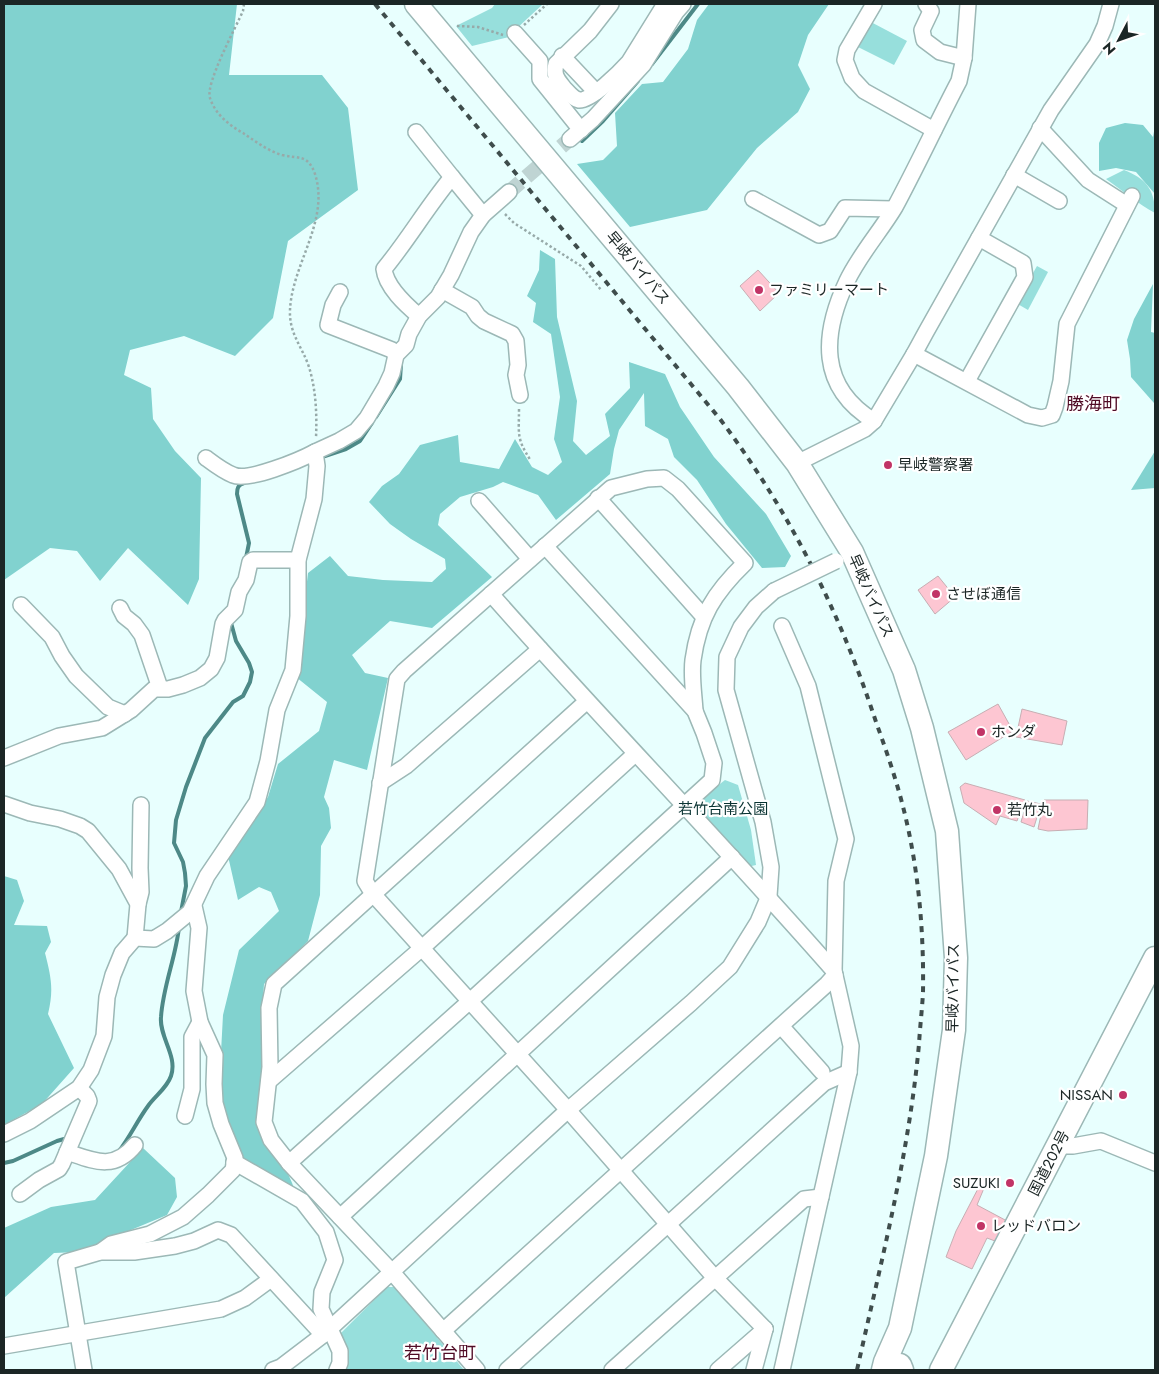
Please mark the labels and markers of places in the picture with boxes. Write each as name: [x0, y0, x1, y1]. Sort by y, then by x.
place label: ファミリーマート: [769, 279, 889, 301]
marker: ファミリーマート: [753, 284, 765, 296]
place label: 早岐警察署: [898, 454, 973, 476]
marker: 早岐警察署: [882, 459, 894, 471]
place label: させぼ通信: [946, 583, 1021, 605]
marker: させぼ通信: [930, 588, 942, 600]
place label: ホンダ: [991, 721, 1036, 743]
marker: ホンダ: [975, 726, 987, 738]
place label: 若竹丸: [1007, 799, 1052, 821]
marker: 若竹丸: [991, 804, 1003, 816]
place label: NISSAN: [1060, 1084, 1113, 1106]
marker: NISSAN: [1117, 1089, 1129, 1101]
place label: SUZUKI: [953, 1172, 1000, 1194]
marker: SUZUKI: [1004, 1177, 1016, 1189]
place label: レッドバロン: [991, 1215, 1081, 1237]
marker: レッドバロン: [975, 1220, 987, 1232]

